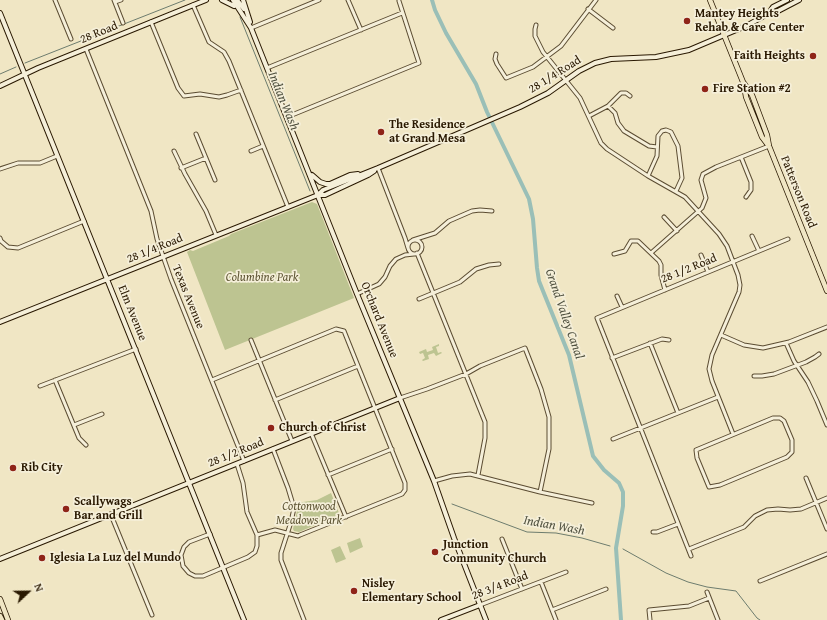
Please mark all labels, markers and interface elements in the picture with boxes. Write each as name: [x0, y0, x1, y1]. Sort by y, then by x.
place label: Mantey Heights Rehab & Care Center: [695, 7, 804, 35]
marker: Mantey Heights Rehab & Care Center: [682, 16, 692, 26]
street label: 28 Road: [78, 19, 120, 47]
place label: Faith Heights: [734, 49, 805, 63]
marker: Faith Heights: [808, 51, 818, 61]
street label: 28 1/4 Road: [526, 53, 584, 97]
water label: Indian Wash: [264, 69, 302, 133]
place label: Fire Station #2: [713, 82, 791, 96]
marker: Fire Station #2: [700, 84, 710, 94]
place label: The Residence at Grand Mesa: [389, 118, 465, 146]
marker: The Residence at Grand Mesa: [376, 127, 386, 137]
street label: Patterson Road: [777, 154, 819, 230]
street label: 28 1/4 Road: [125, 231, 185, 267]
street label: 28 1/2 Road: [659, 251, 719, 287]
street label: Texas Avenue: [169, 263, 207, 331]
water label: Grand Valley Canal: [541, 267, 587, 361]
park label: Columbine Park: [226, 271, 298, 285]
street label: Orchard Avenue: [357, 280, 401, 360]
street label: Elm Avenue: [114, 283, 150, 343]
place label: Church of Christ: [279, 421, 366, 435]
marker: Church of Christ: [266, 423, 276, 433]
street label: 28 1/2 Road: [206, 435, 266, 471]
place label: Rib City: [21, 461, 63, 475]
marker: Rib City: [8, 463, 18, 473]
place label: Scallywags Bar and Grill: [74, 495, 142, 523]
park label: Cottonwood Meadows Park: [276, 500, 342, 528]
marker: Scallywags Bar and Grill: [61, 504, 71, 514]
water label: Indian Wash: [522, 513, 586, 539]
place label: Junction Community Church: [443, 538, 546, 566]
marker: Junction Community Church: [430, 547, 440, 557]
place label: Iglesia La Luz del Mundo: [50, 551, 181, 565]
marker: Iglesia La Luz del Mundo: [37, 553, 47, 563]
street label: 28 3/4 Road: [470, 569, 530, 603]
north arrow: [8, 572, 48, 612]
place label: Nisley Elementary School: [362, 577, 462, 605]
text: N: [30, 581, 48, 594]
marker: Nisley Elementary School: [349, 586, 359, 596]

